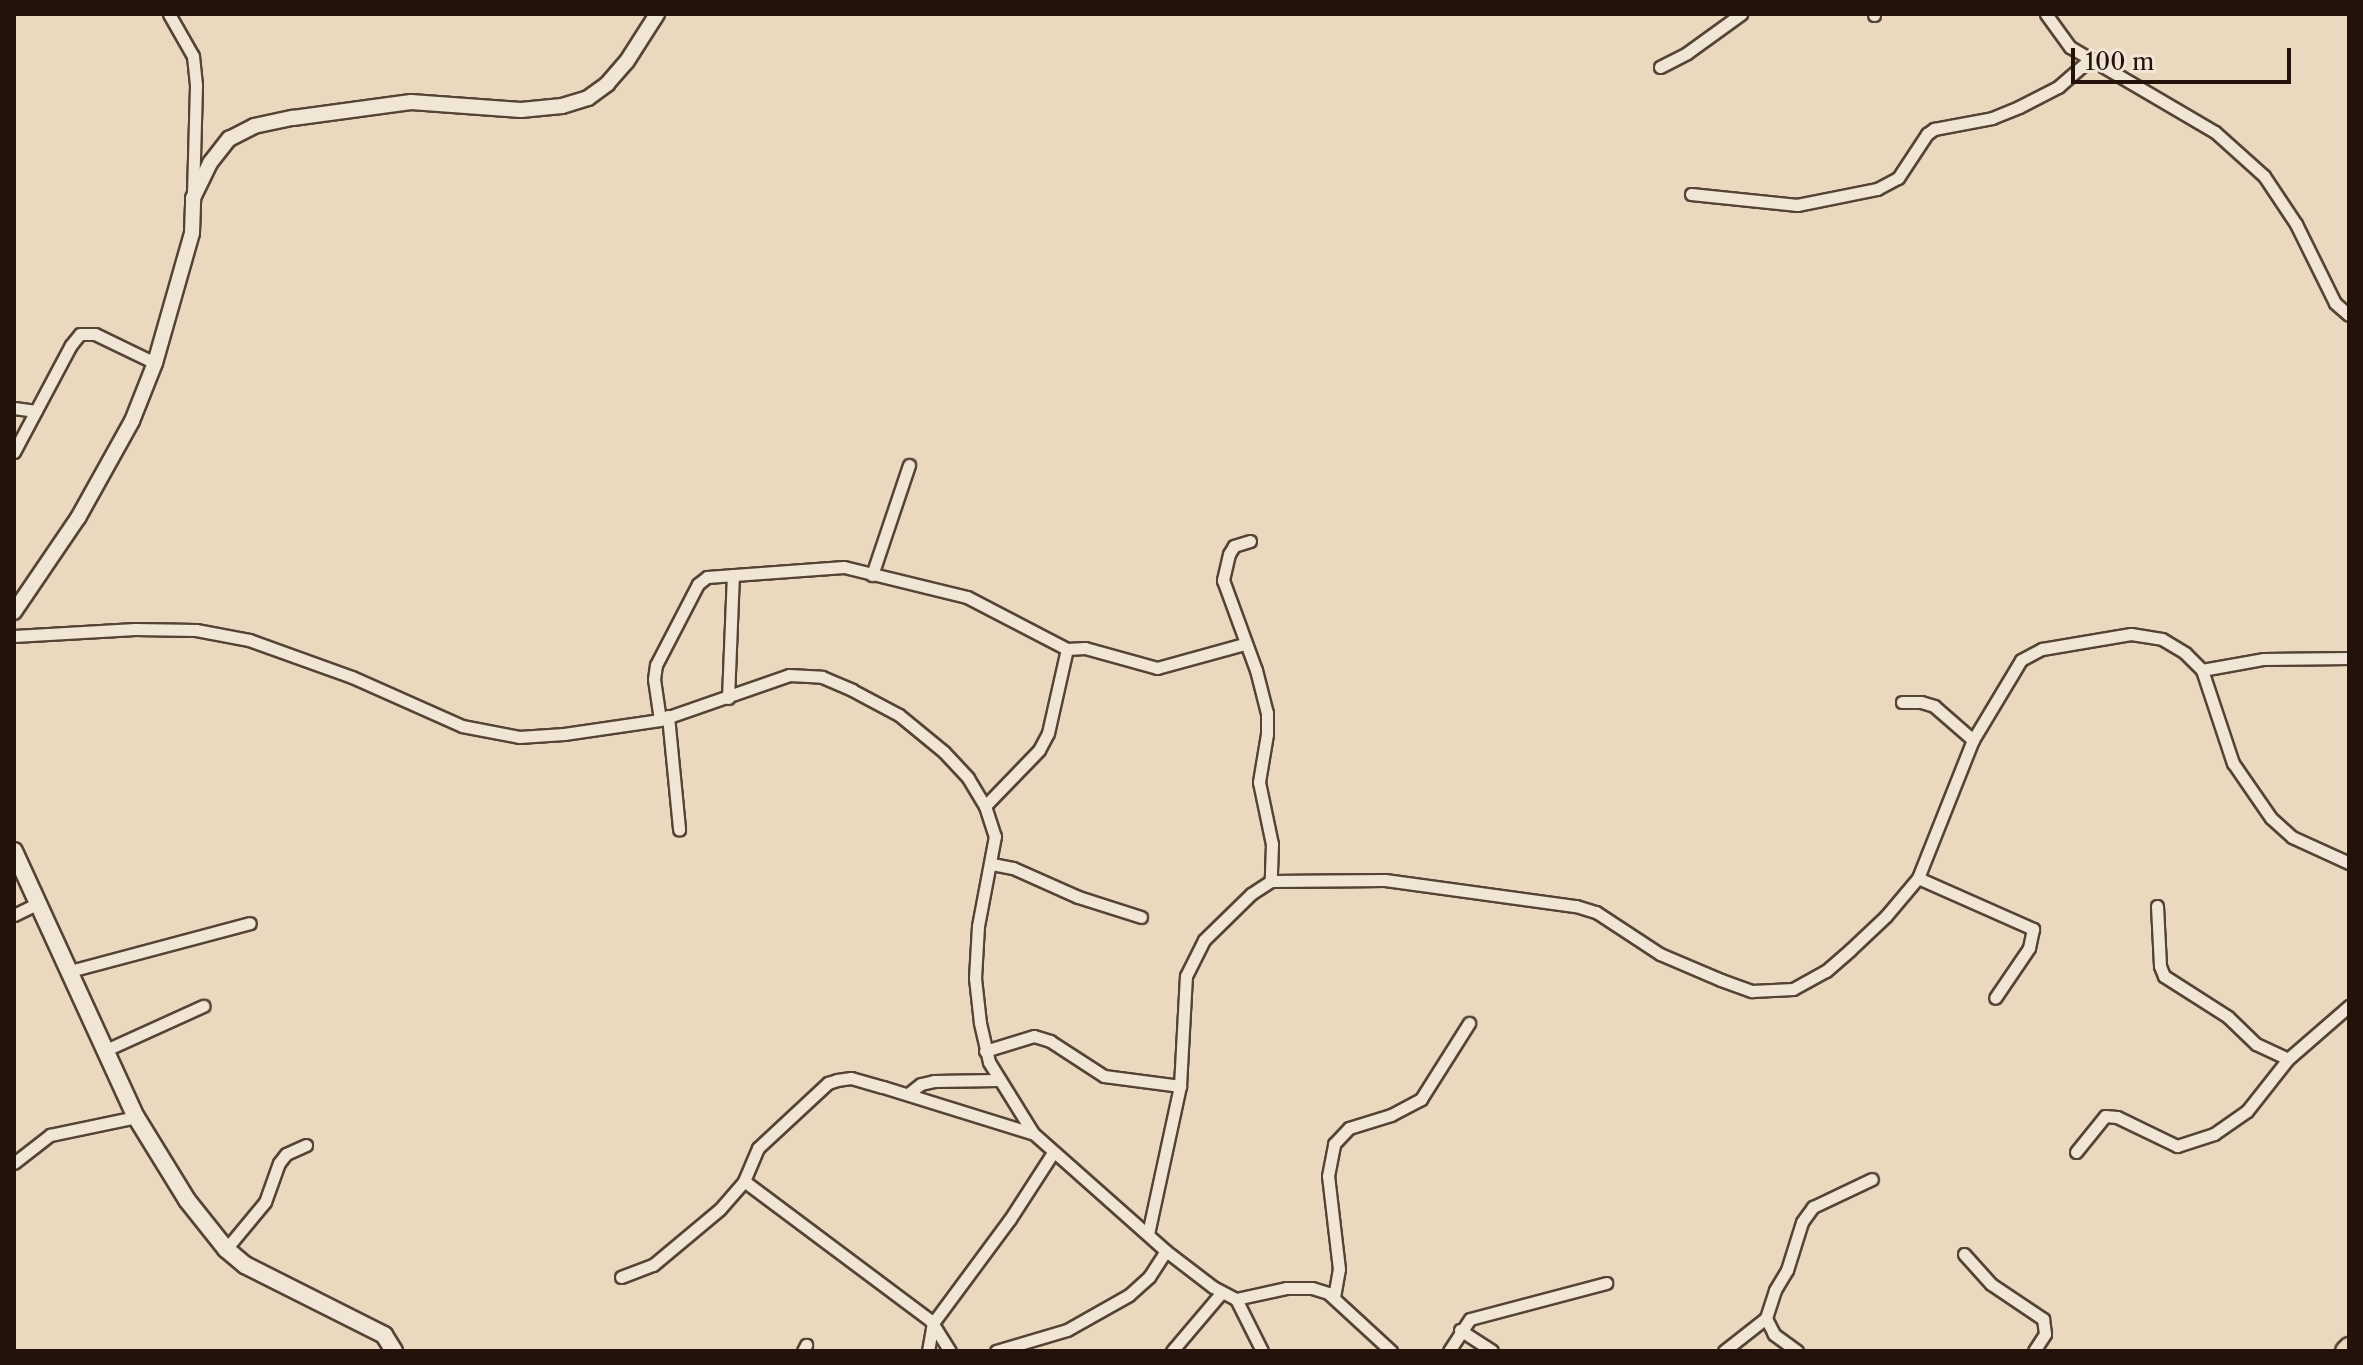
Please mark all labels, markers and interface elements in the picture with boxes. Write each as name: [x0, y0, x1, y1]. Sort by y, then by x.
scale bar: [2075, 32, 2295, 82]
text: 100 m: [2085, 47, 2154, 76]

